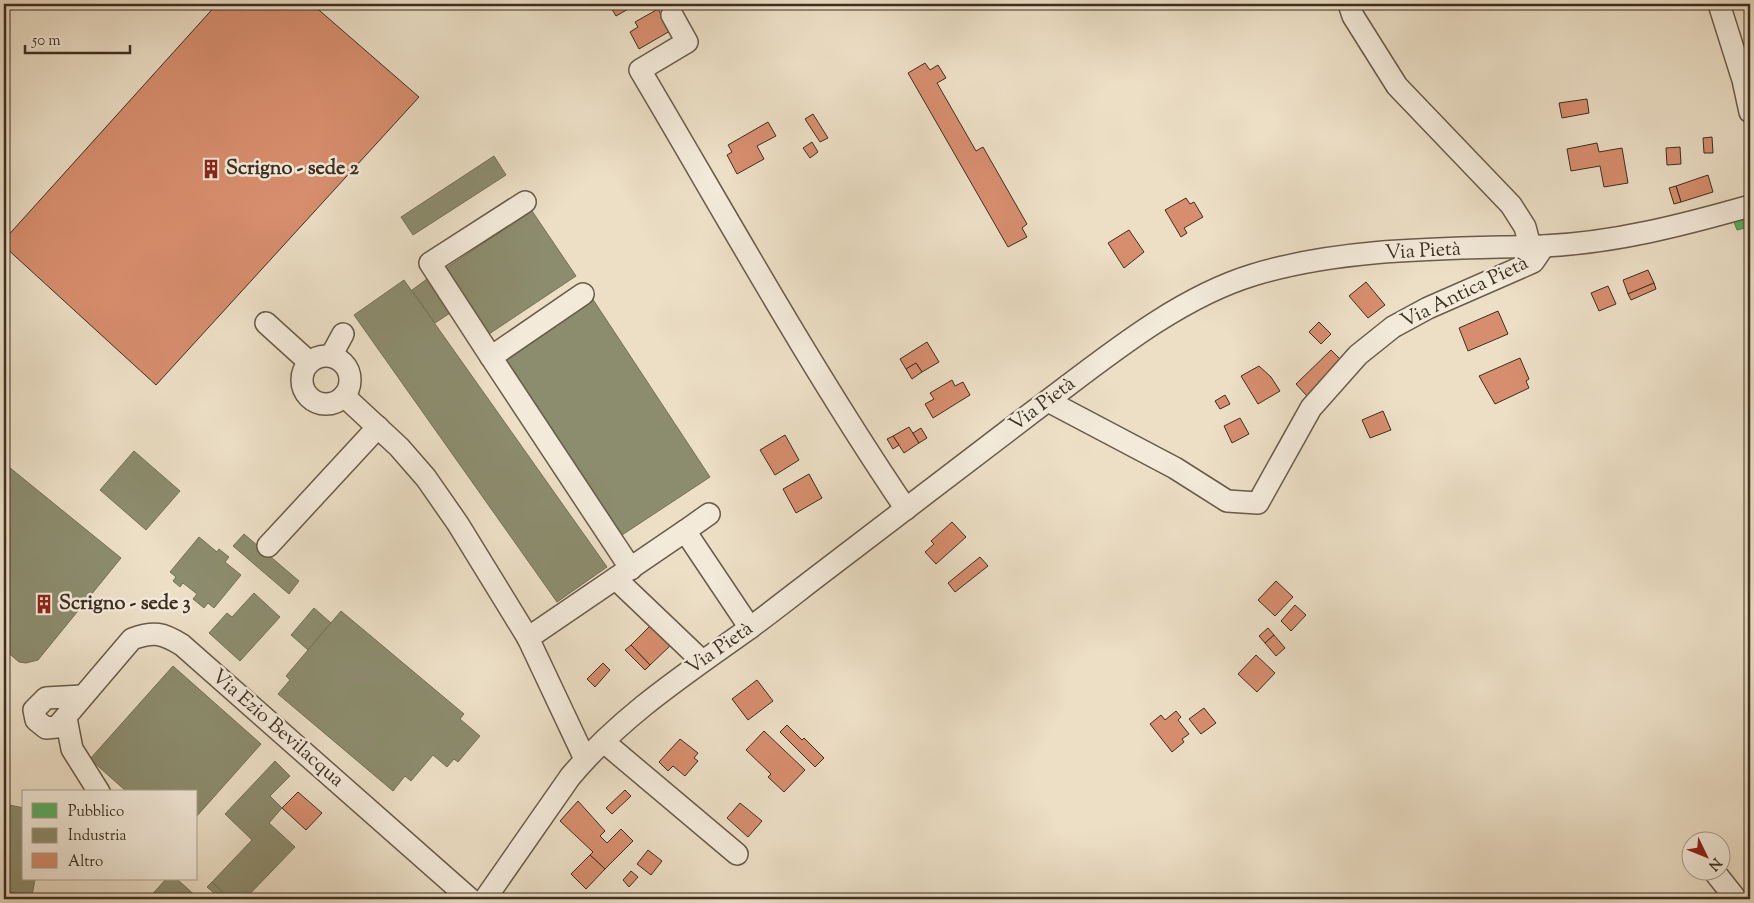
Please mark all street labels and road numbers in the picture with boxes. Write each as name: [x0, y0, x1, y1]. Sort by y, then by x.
street label: Via Pietà: [1384, 236, 1462, 268]
street label: Via Antica Pietà: [1396, 250, 1534, 336]
street label: Via Pietà: [1004, 371, 1082, 439]
street label: Via Pietà: [681, 615, 759, 683]
street label: Via Ezio Bevilacqua: [204, 663, 350, 795]

